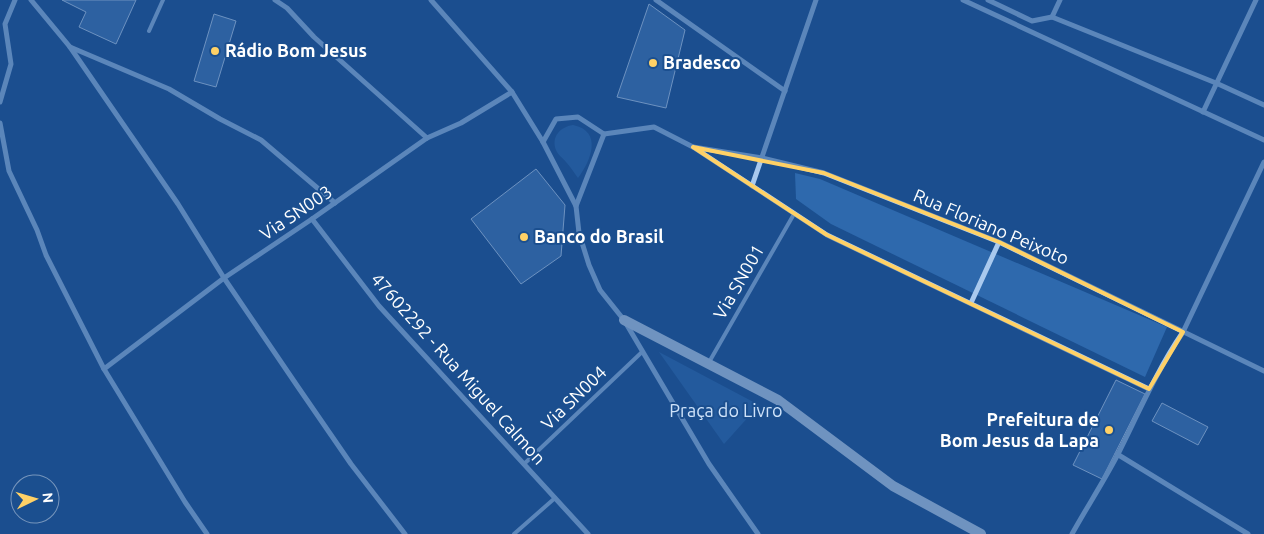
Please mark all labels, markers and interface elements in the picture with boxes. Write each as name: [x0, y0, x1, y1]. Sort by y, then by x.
place label: Rádio Bom Jesus: [225, 40, 367, 60]
marker: Rádio Bom Jesus: [209, 45, 221, 57]
place label: Bradesco: [663, 52, 741, 72]
marker: Bradesco: [647, 57, 659, 69]
street label: Via SN003: [256, 181, 335, 244]
street label: Rua Floriano Peixoto: [911, 184, 1072, 268]
place label: Banco do Brasil: [534, 226, 664, 246]
marker: Banco do Brasil: [518, 231, 530, 243]
street label: Via SN001: [709, 241, 767, 322]
street label: 47602292 - Rua Miguel Calmon: [368, 269, 550, 468]
street label: Via SN004: [537, 361, 610, 433]
park label: Praça do Livro: [669, 400, 783, 420]
place label: Prefeitura de Bom Jesus da Lapa: [940, 409, 1099, 450]
marker: Prefeitura de Bom Jesus da Lapa: [1103, 424, 1115, 436]
north arrow: [10, 474, 60, 524]
text: N: [40, 492, 56, 504]

